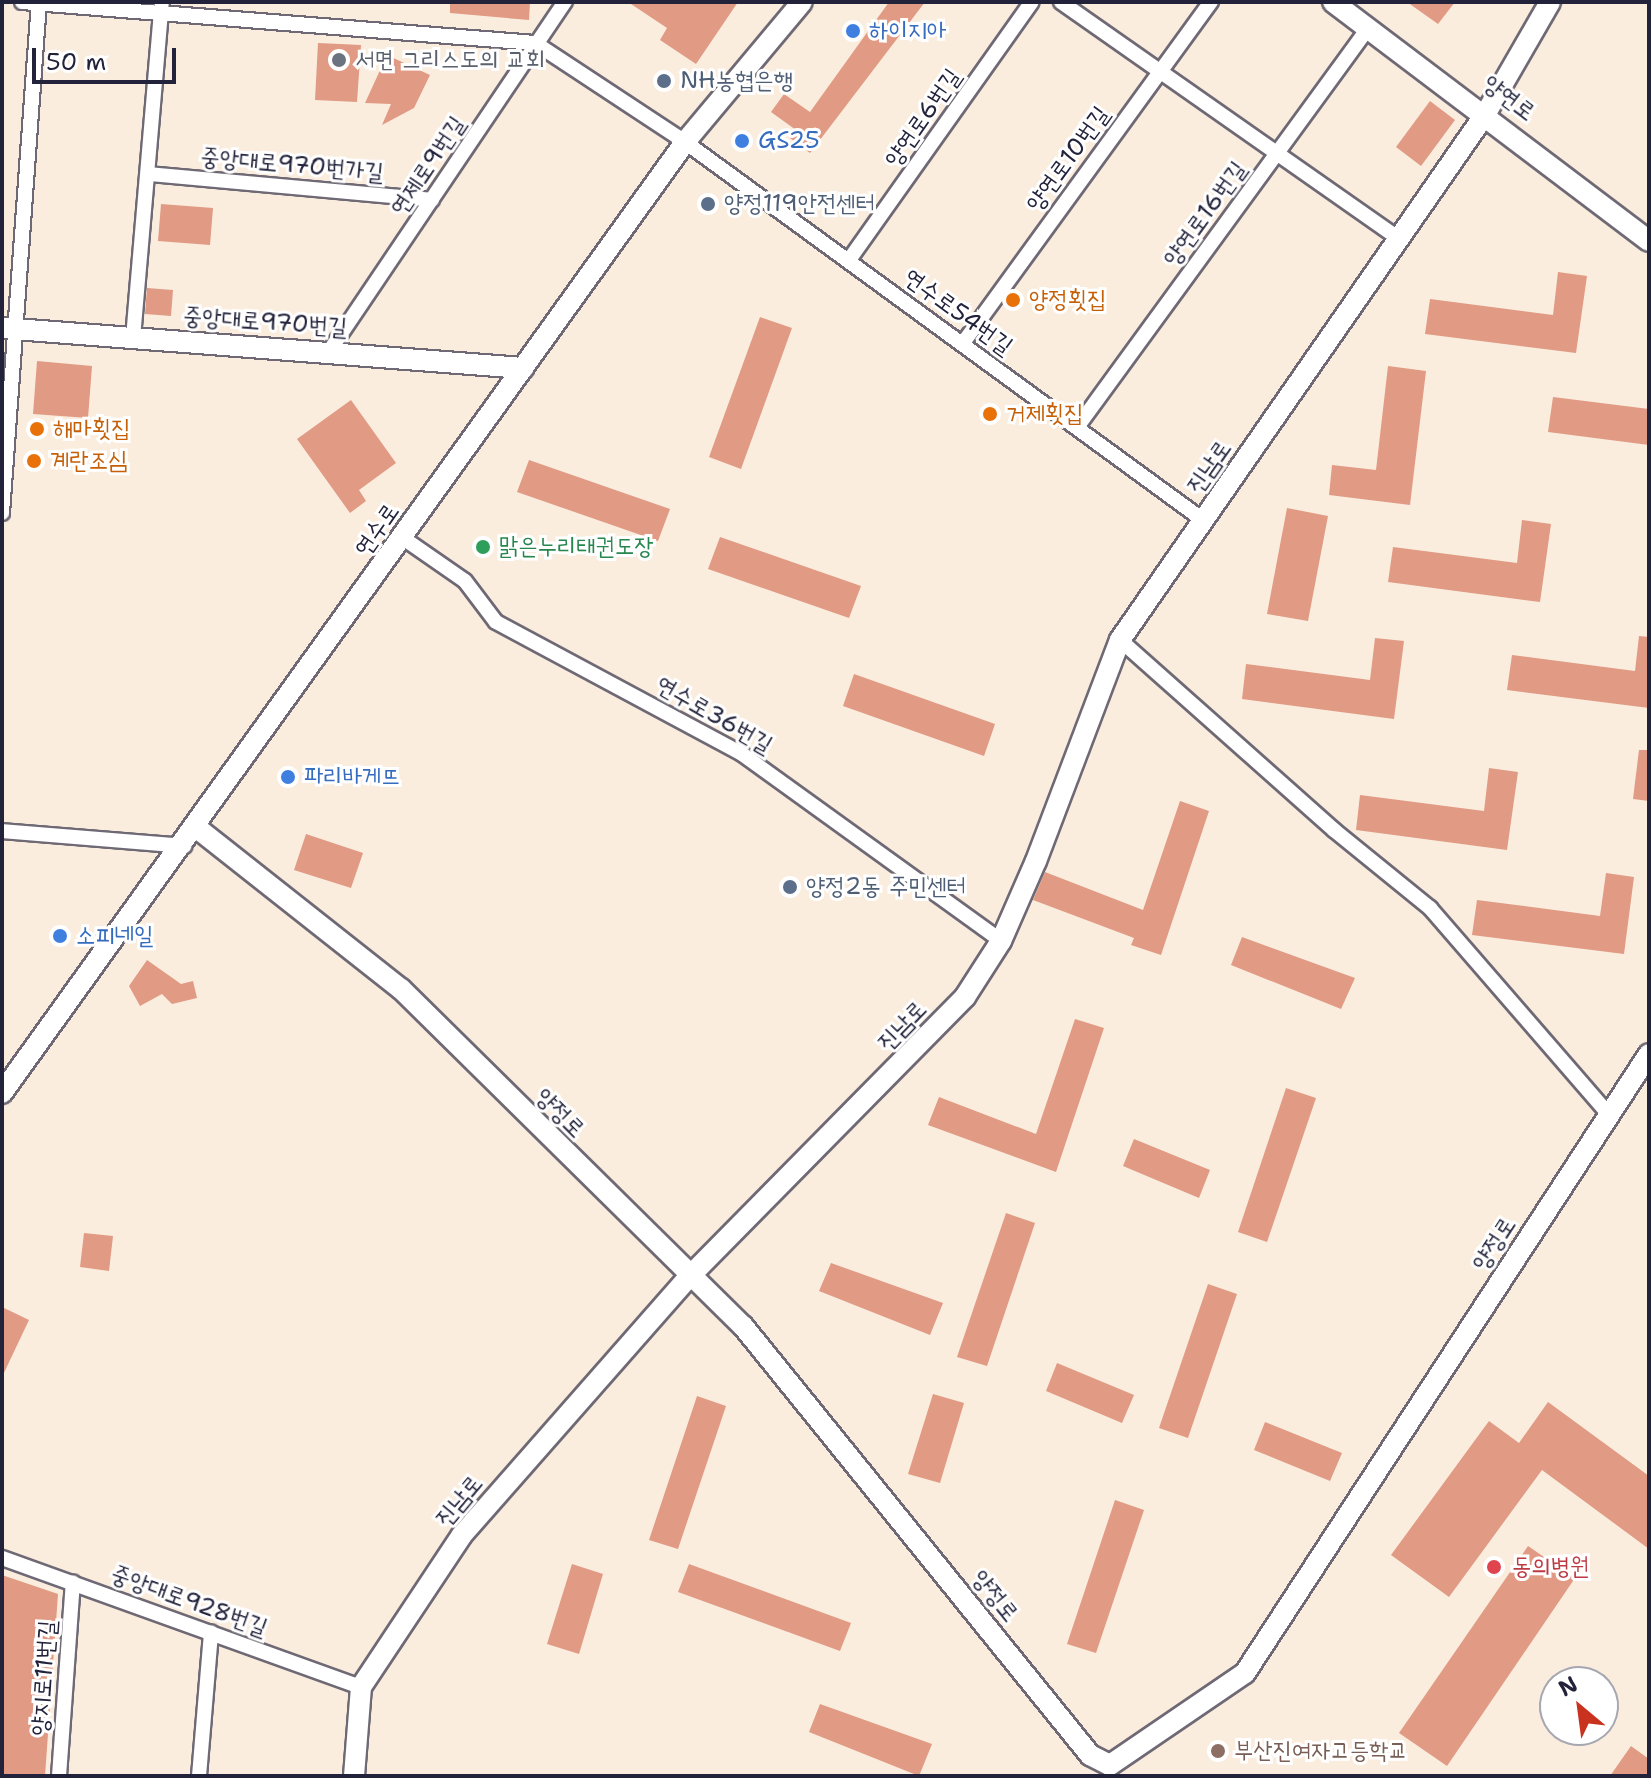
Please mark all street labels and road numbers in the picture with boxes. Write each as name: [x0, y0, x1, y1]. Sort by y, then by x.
street label: 양연로6번길: [879, 63, 967, 173]
street label: 양연로: [1477, 69, 1541, 127]
street label: 양연로10번길: [1020, 101, 1116, 217]
street label: 연제로9번길: [384, 111, 472, 221]
street label: 중앙대로970번가길: [199, 143, 385, 187]
street label: 양연로16번길: [1157, 156, 1253, 272]
street label: 연수로54번길: [898, 263, 1018, 361]
street label: 중앙대로970번길: [182, 302, 348, 342]
street label: 진남로: [1181, 435, 1237, 499]
street label: 연수로: [349, 498, 405, 562]
street label: 연수로36번길: [651, 670, 777, 760]
street label: 진남로: [872, 995, 932, 1057]
street label: 양정로: [529, 1082, 591, 1144]
street label: 양정로: [1466, 1212, 1522, 1276]
street label: 진남로: [429, 1470, 489, 1532]
street label: 중앙대로928번길: [107, 1559, 271, 1643]
street label: 양정로: [966, 1564, 1024, 1628]
street label: 양지로11번길: [26, 1619, 62, 1737]

